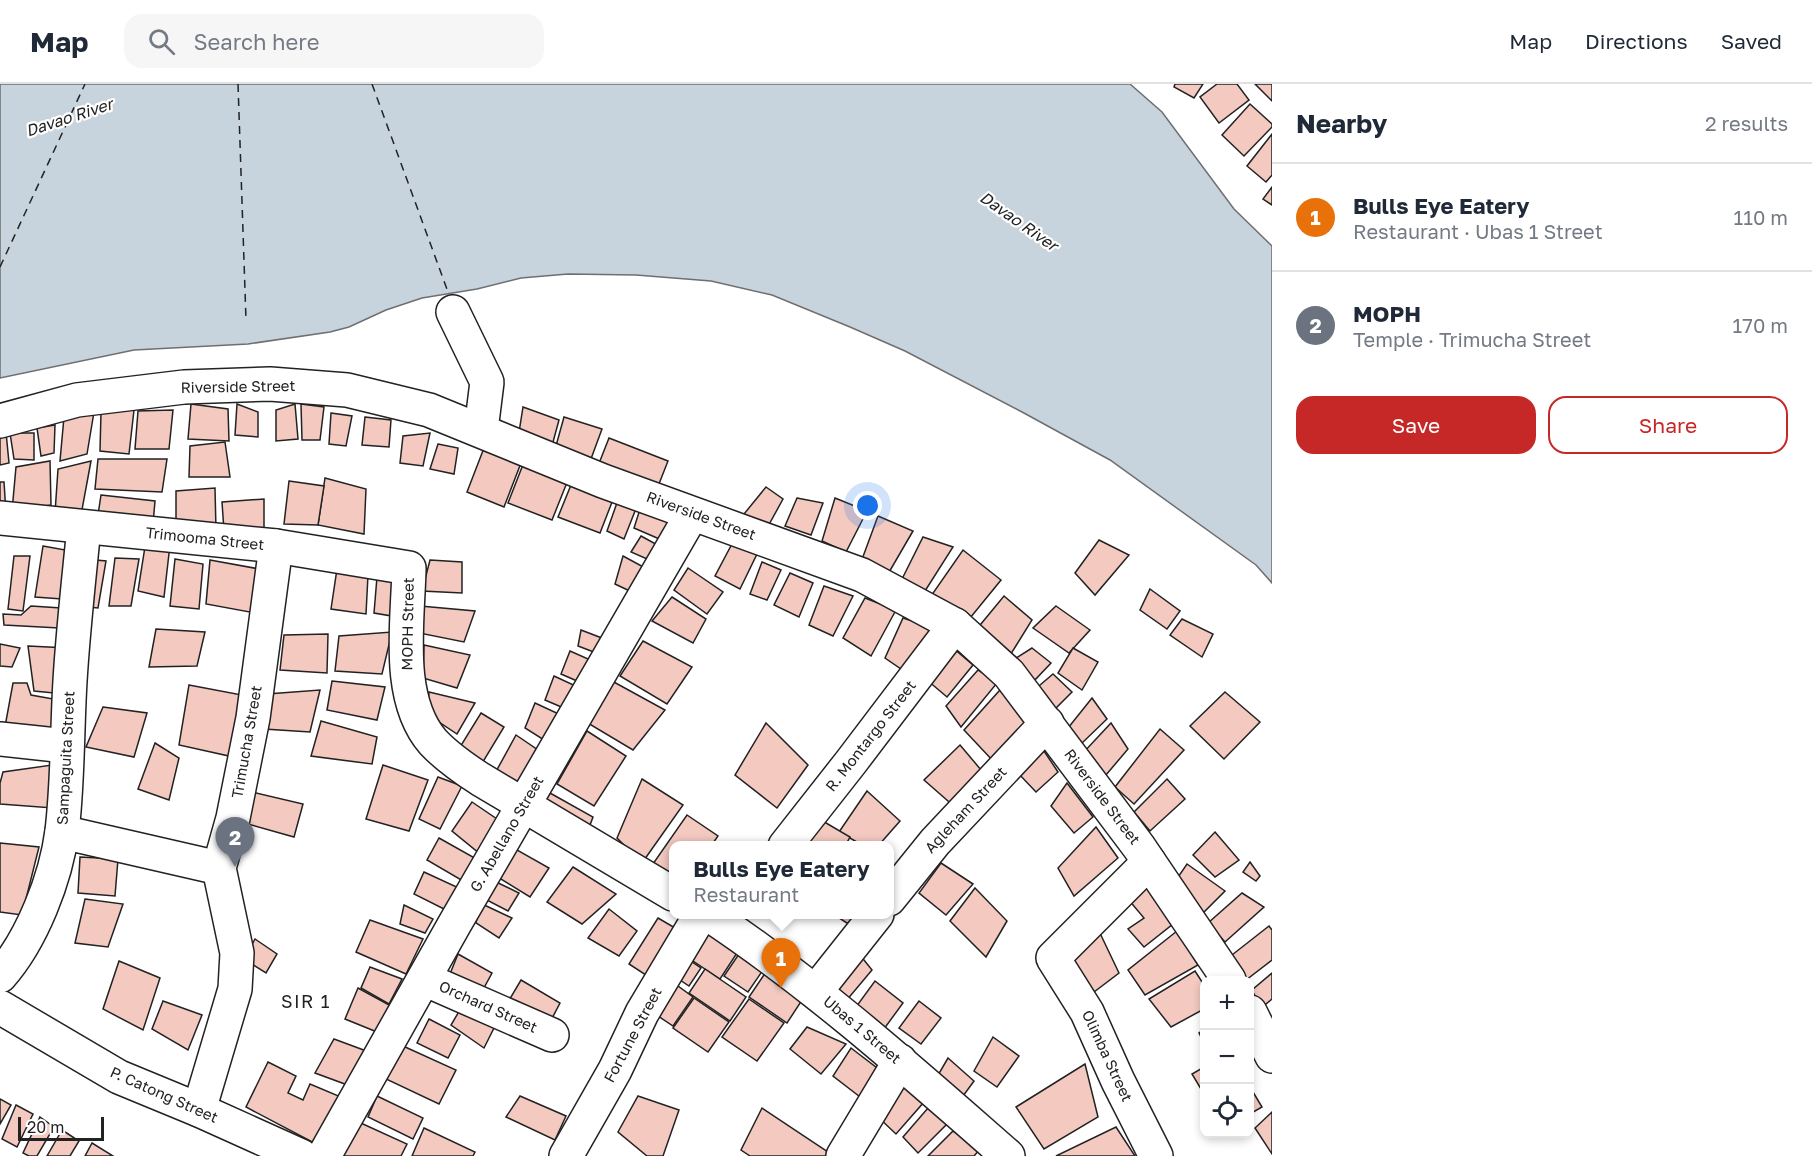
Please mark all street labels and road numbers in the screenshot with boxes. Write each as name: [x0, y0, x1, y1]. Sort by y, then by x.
street label: Riverside Street: [180, 376, 296, 396]
street label: Riverside Street: [644, 487, 758, 543]
street label: Trimooma Street: [145, 523, 265, 553]
street label: MOPH Street: [397, 577, 417, 671]
street label: R. Montargo Street: [821, 676, 919, 795]
street label: Trimucha Street: [227, 684, 265, 800]
street label: Sampaguita Street: [53, 691, 77, 825]
street label: Riverside Street: [1061, 745, 1145, 848]
street label: Agleham Street: [921, 762, 1010, 856]
street label: G. Abellano Street: [466, 772, 547, 895]
street label: Orchard Street: [436, 976, 540, 1036]
street label: Fortune Street: [600, 984, 665, 1085]
street label: Ubas 1 Street: [820, 992, 905, 1067]
street label: Olimba Street: [1079, 1007, 1137, 1104]
street label: P. Catong Street: [108, 1062, 221, 1126]

